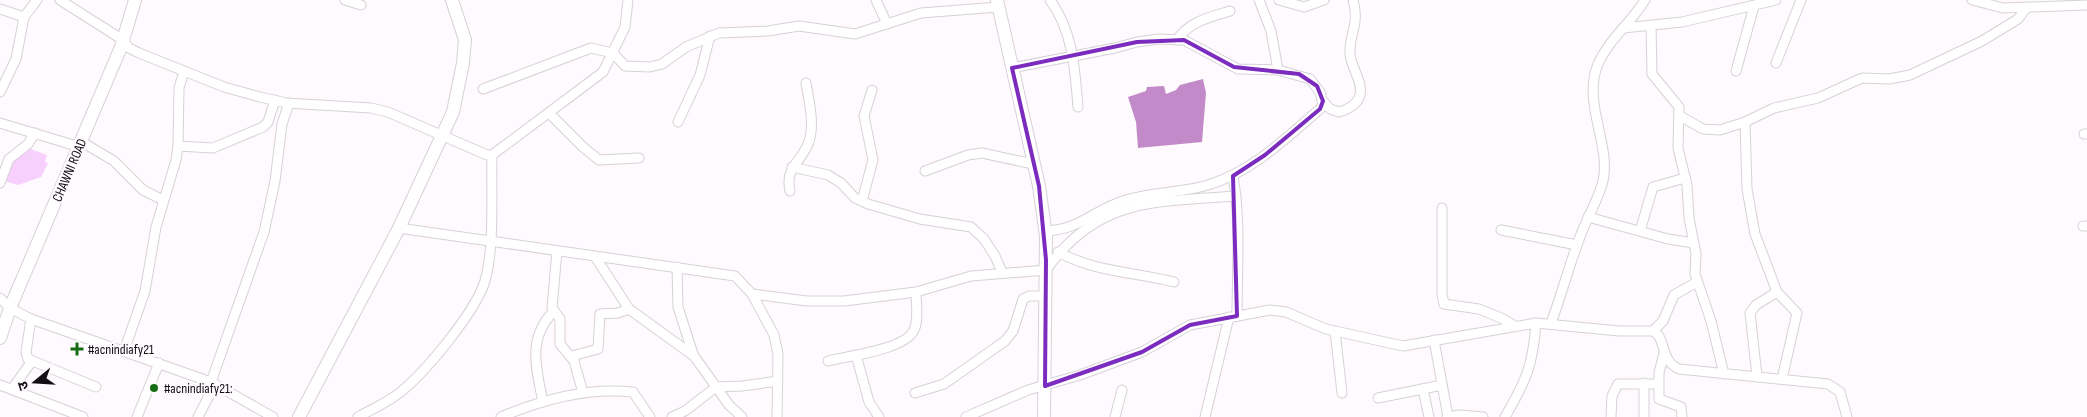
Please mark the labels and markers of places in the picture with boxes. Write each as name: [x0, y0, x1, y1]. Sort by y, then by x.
place label: #acnindiafy21: [88, 341, 154, 358]
marker: #acnindiafy21: [70, 342, 84, 356]
place label: #acnindiafy21:: [164, 380, 233, 397]
marker: #acnindiafy21:: [148, 382, 160, 394]

